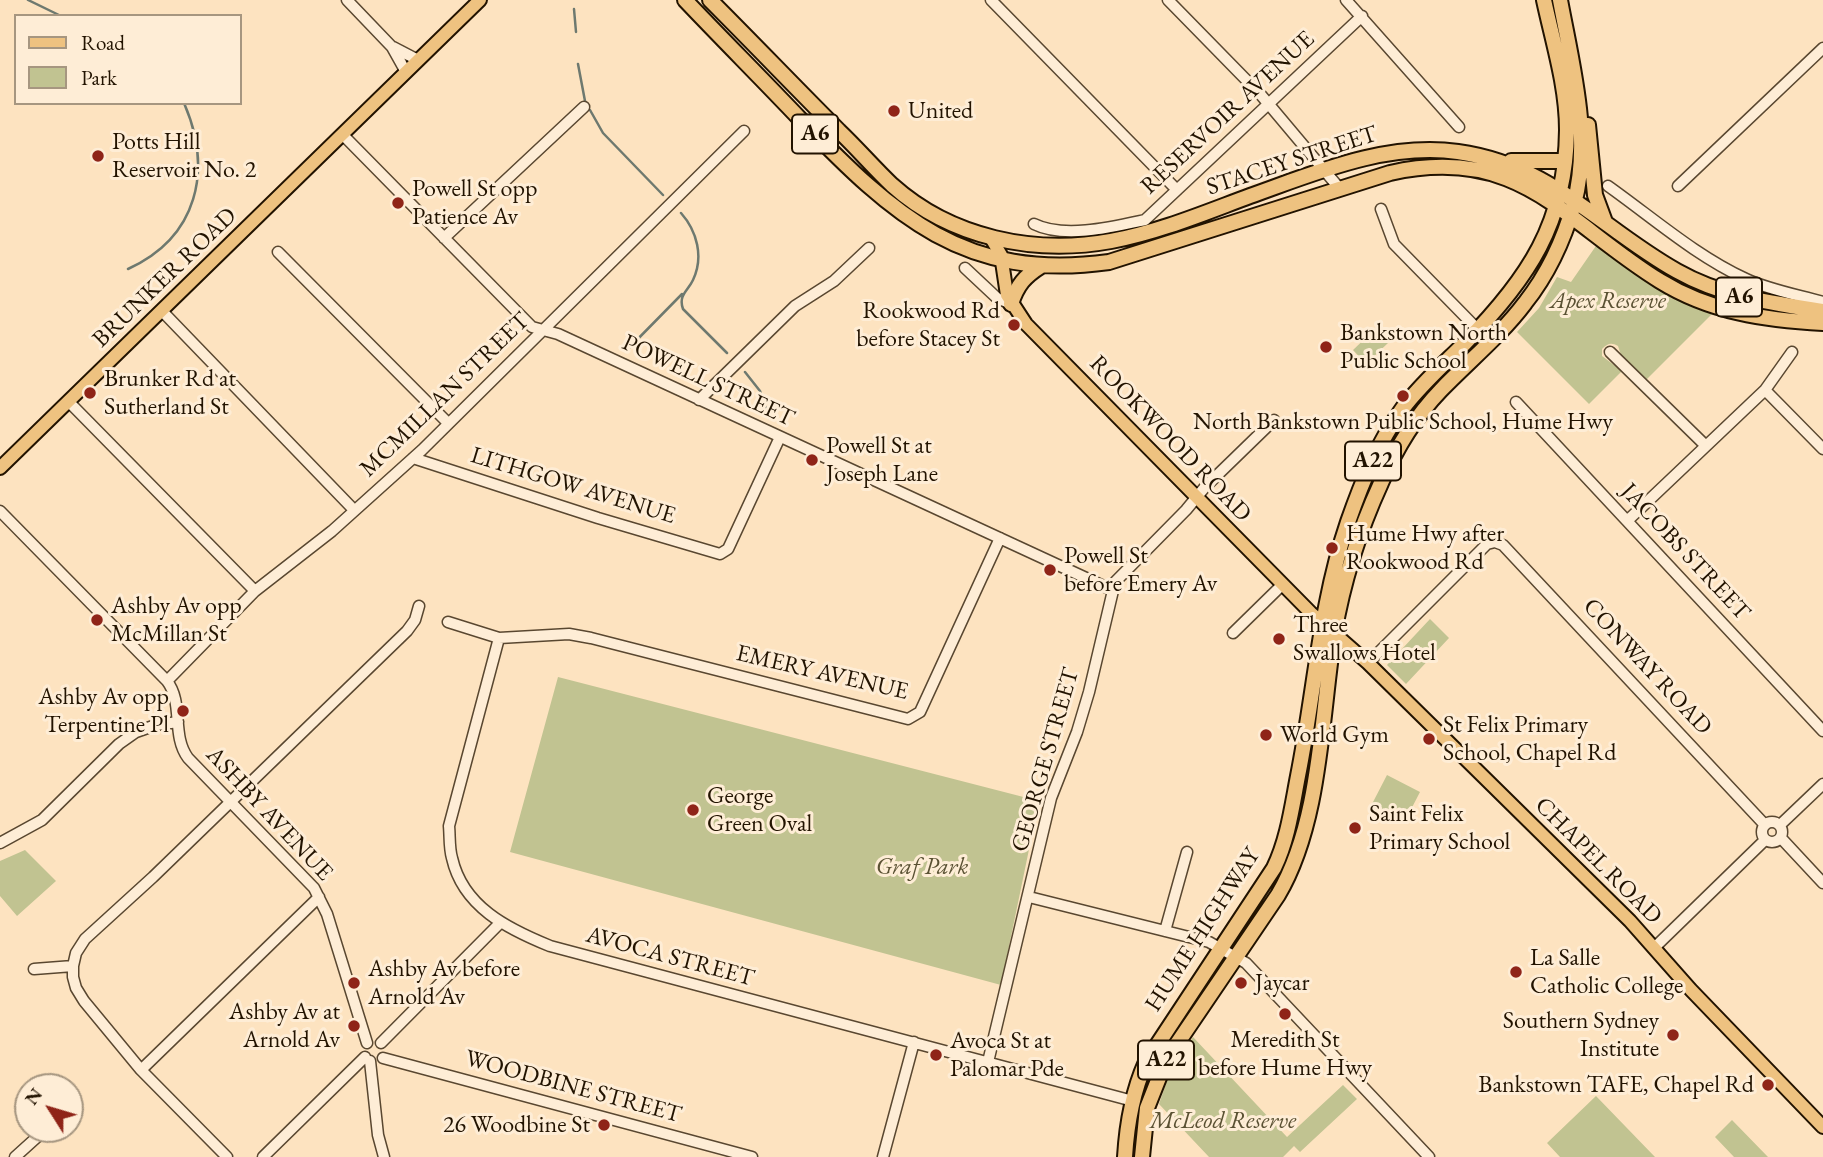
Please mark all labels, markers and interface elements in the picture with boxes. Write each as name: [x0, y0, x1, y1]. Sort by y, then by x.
legend: [14, 14, 242, 105]
street label: RESERVOIR AVENUE: [1135, 25, 1321, 201]
text: Road: [81, 29, 125, 56]
text: Park: [81, 64, 117, 91]
place label: United: [908, 97, 973, 125]
marker: United: [886, 103, 902, 119]
road number: A6: [792, 114, 838, 154]
street label: STACEY STREET: [1203, 120, 1381, 202]
place label: Potts Hill Reservoir No. 2: [112, 128, 256, 184]
marker: Potts Hill Reservoir No. 2: [90, 148, 106, 164]
place label: Powell St opp Patience Av: [412, 175, 537, 231]
marker: Powell St opp Patience Av: [390, 195, 406, 211]
street label: BRUNKER ROAD: [87, 202, 243, 354]
road number: A6: [1716, 278, 1762, 316]
park label: Apex Reserve: [1550, 287, 1666, 315]
place label: Rookwood Rd before Stacey St: [856, 297, 1000, 353]
street label: MCMILLAN STREET: [354, 307, 536, 483]
marker: Rookwood Rd before Stacey St: [1006, 317, 1022, 333]
place label: Bankstown North Public School: [1340, 319, 1507, 375]
street label: POWELL STREET: [617, 329, 799, 433]
marker: Bankstown North Public School: [1318, 339, 1334, 355]
street label: ROOKWOOD ROAD: [1083, 350, 1257, 528]
place label: Brunker Rd at Sutherland St: [104, 365, 236, 421]
marker: Brunker Rd at Sutherland St: [82, 385, 98, 401]
marker: North Bankstown Public School, Hume Hwy: [1395, 388, 1411, 404]
place label: North Bankstown Public School, Hume Hwy: [1193, 408, 1613, 436]
place label: Powell St at Joseph Lane: [826, 432, 938, 488]
street label: LITHGOW AVENUE: [467, 441, 679, 531]
road number: A22: [1345, 442, 1401, 481]
marker: Powell St at Joseph Lane: [804, 452, 820, 468]
street label: JACOBS STREET: [1614, 477, 1756, 627]
place label: Hume Hwy after Rookwood Rd: [1346, 520, 1504, 576]
marker: Hume Hwy after Rookwood Rd: [1324, 540, 1340, 556]
place label: Powell St before Emery Av: [1064, 542, 1217, 598]
marker: Powell St before Emery Av: [1042, 562, 1058, 578]
place label: Ashby Av opp McMillan St: [111, 592, 242, 648]
street label: CONWAY ROAD: [1576, 593, 1718, 741]
place label: Three Swallows Hotel: [1293, 611, 1436, 667]
marker: Ashby Av opp McMillan St: [89, 612, 105, 628]
marker: Three Swallows Hotel: [1271, 631, 1287, 647]
street label: EMERY AVENUE: [733, 639, 911, 707]
street label: GEORGE STREET: [1006, 665, 1086, 855]
place label: Ashby Av opp Terpentine Pl: [38, 683, 169, 739]
marker: Ashby Av opp Terpentine Pl: [175, 703, 191, 719]
place label: St Felix Primary School, Chapel Rd: [1443, 711, 1616, 767]
place label: World Gym: [1280, 721, 1389, 749]
marker: World Gym: [1258, 727, 1274, 743]
marker: St Felix Primary School, Chapel Rd: [1421, 731, 1437, 747]
street label: ASHBY AVENUE: [200, 741, 338, 887]
place label: George Green Oval: [707, 782, 812, 838]
street label: CHAPEL ROAD: [1528, 791, 1668, 931]
place label: Saint Felix Primary School: [1369, 800, 1510, 856]
marker: George Green Oval: [685, 802, 701, 818]
marker: Saint Felix Primary School: [1347, 820, 1363, 836]
street label: HUME HIGHWAY: [1139, 843, 1267, 1017]
park label: Graf Park: [876, 853, 968, 881]
street label: AVOCA STREET: [583, 921, 757, 993]
place label: La Salle Catholic College: [1530, 944, 1683, 1000]
place label: Ashby Av before Arnold Av: [368, 955, 520, 1011]
marker: La Salle Catholic College: [1508, 964, 1524, 980]
place label: Jaycar: [1255, 969, 1309, 997]
marker: Ashby Av before Arnold Av: [346, 975, 362, 991]
marker: Jaycar: [1233, 975, 1249, 991]
place label: Ashby Av at Arnold Av: [229, 998, 340, 1054]
marker: Meredith St before Hume Hwy: [1277, 1006, 1293, 1022]
place label: Southern Sydney Institute: [1503, 1007, 1659, 1063]
marker: Ashby Av at Arnold Av: [346, 1018, 362, 1034]
place label: Meredith St before Hume Hwy: [1198, 1026, 1372, 1082]
place label: Avoca St at Palomar Pde: [950, 1027, 1064, 1083]
marker: Southern Sydney Institute: [1665, 1027, 1681, 1043]
road number: A22: [1138, 1040, 1194, 1079]
street label: WOODBINE STREET: [462, 1044, 684, 1130]
marker: Avoca St at Palomar Pde: [928, 1047, 944, 1063]
place label: Bankstown TAFE, Chapel Rd: [1478, 1071, 1754, 1099]
north arrow: [14, 1073, 84, 1143]
marker: Bankstown TAFE, Chapel Rd: [1760, 1077, 1776, 1093]
text: N: [19, 1083, 48, 1110]
park label: McLeod Reserve: [1150, 1107, 1296, 1135]
place label: 26 Woodbine St: [443, 1111, 590, 1139]
marker: 26 Woodbine St: [596, 1117, 612, 1133]

